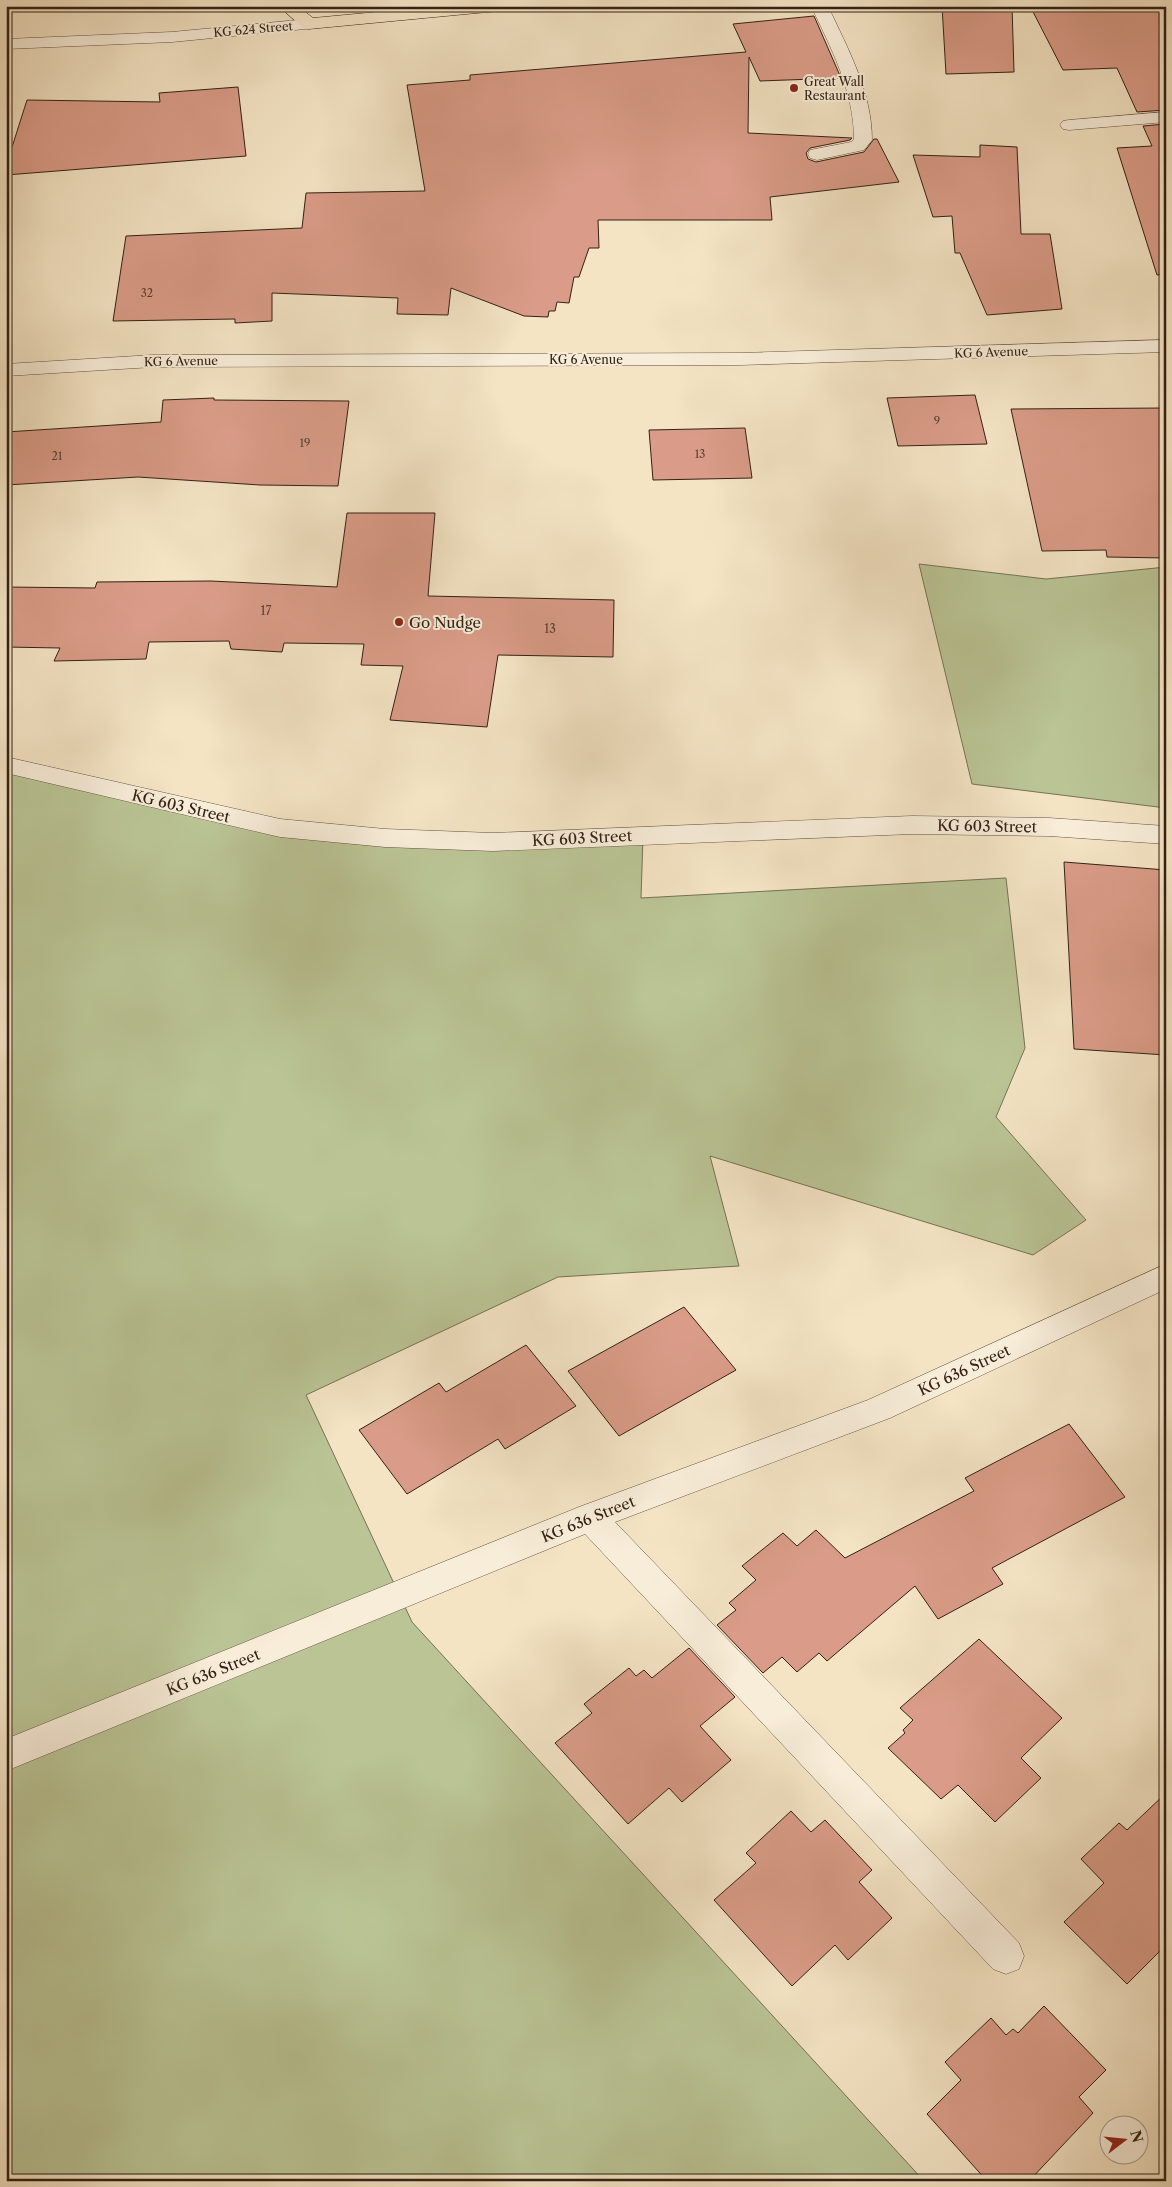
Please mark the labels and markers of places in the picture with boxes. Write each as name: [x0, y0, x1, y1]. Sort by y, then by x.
place label: Great Wall Restaurant: [804, 74, 866, 103]
marker: Great Wall Restaurant: [788, 82, 800, 94]
place label: Go Nudge: [409, 613, 481, 632]
marker: Go Nudge: [393, 616, 405, 628]

